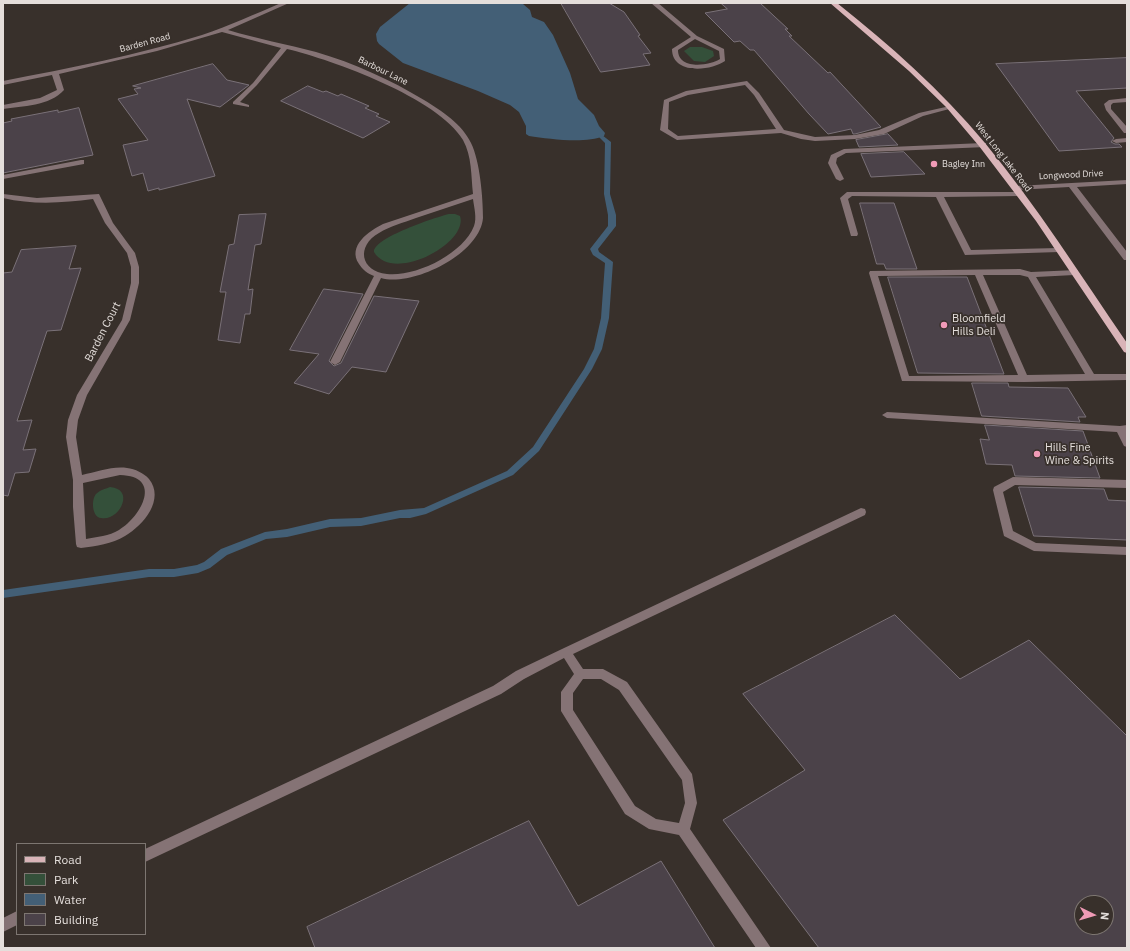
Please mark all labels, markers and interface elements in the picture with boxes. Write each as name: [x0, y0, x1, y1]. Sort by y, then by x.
street label: Barden Road: [118, 31, 172, 55]
street label: Barbour Lane: [356, 54, 410, 88]
street label: West Long Lake Road: [972, 120, 1034, 194]
marker: Bagley Inn: [929, 159, 939, 169]
place label: Bagley Inn: [942, 159, 985, 169]
street label: Longwood Drive: [1038, 168, 1104, 182]
street label: Barden Court: [82, 300, 124, 364]
place label: Bloomfield Hills Deli: [952, 312, 1006, 338]
marker: Bloomfield Hills Deli: [939, 320, 949, 330]
place label: Hills Fine Wine & Spirits: [1045, 441, 1114, 467]
marker: Hills Fine Wine & Spirits: [1032, 449, 1042, 459]
legend: [16, 843, 146, 935]
text: Road: [54, 852, 82, 867]
text: Park: [54, 872, 78, 887]
text: Water: [54, 892, 86, 907]
north arrow: [1074, 895, 1114, 935]
text: N: [1098, 911, 1112, 921]
text: Building: [54, 912, 98, 927]

